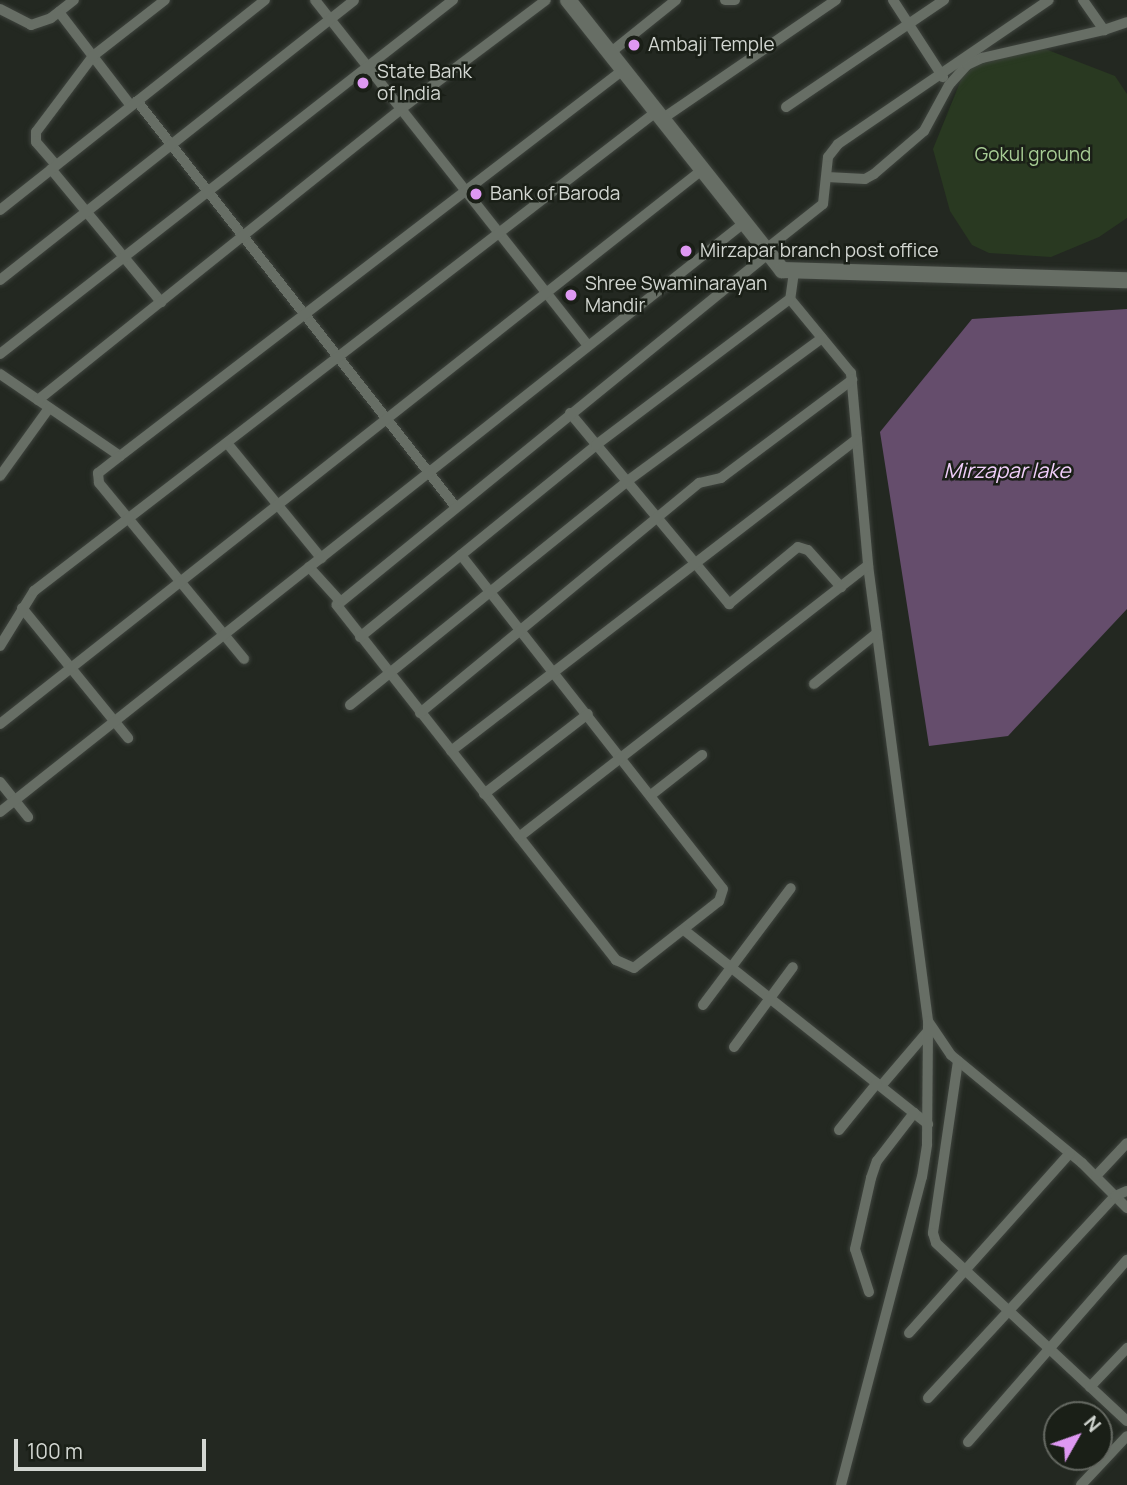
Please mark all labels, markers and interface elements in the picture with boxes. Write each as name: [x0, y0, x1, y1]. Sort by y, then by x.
place label: Ambaji Temple: [648, 34, 774, 56]
marker: Ambaji Temple: [626, 37, 642, 53]
place label: State Bank of India: [377, 61, 472, 105]
marker: State Bank of India: [355, 75, 371, 91]
park label: Gokul ground: [975, 144, 1091, 166]
place label: Bank of Baroda: [490, 183, 620, 205]
marker: Bank of Baroda: [468, 186, 484, 202]
place label: Mirzapar branch post office: [700, 240, 939, 262]
marker: Mirzapar branch post office: [678, 243, 694, 259]
place label: Shree Swaminarayan Mandir: [585, 273, 767, 317]
marker: Shree Swaminarayan Mandir: [563, 287, 579, 303]
water label: Mirzapar lake: [943, 457, 1071, 483]
north arrow: [1043, 1401, 1113, 1471]
text: N: [1078, 1410, 1107, 1437]
scale bar: [18, 1426, 210, 1470]
text: 100 m: [27, 1437, 83, 1465]

